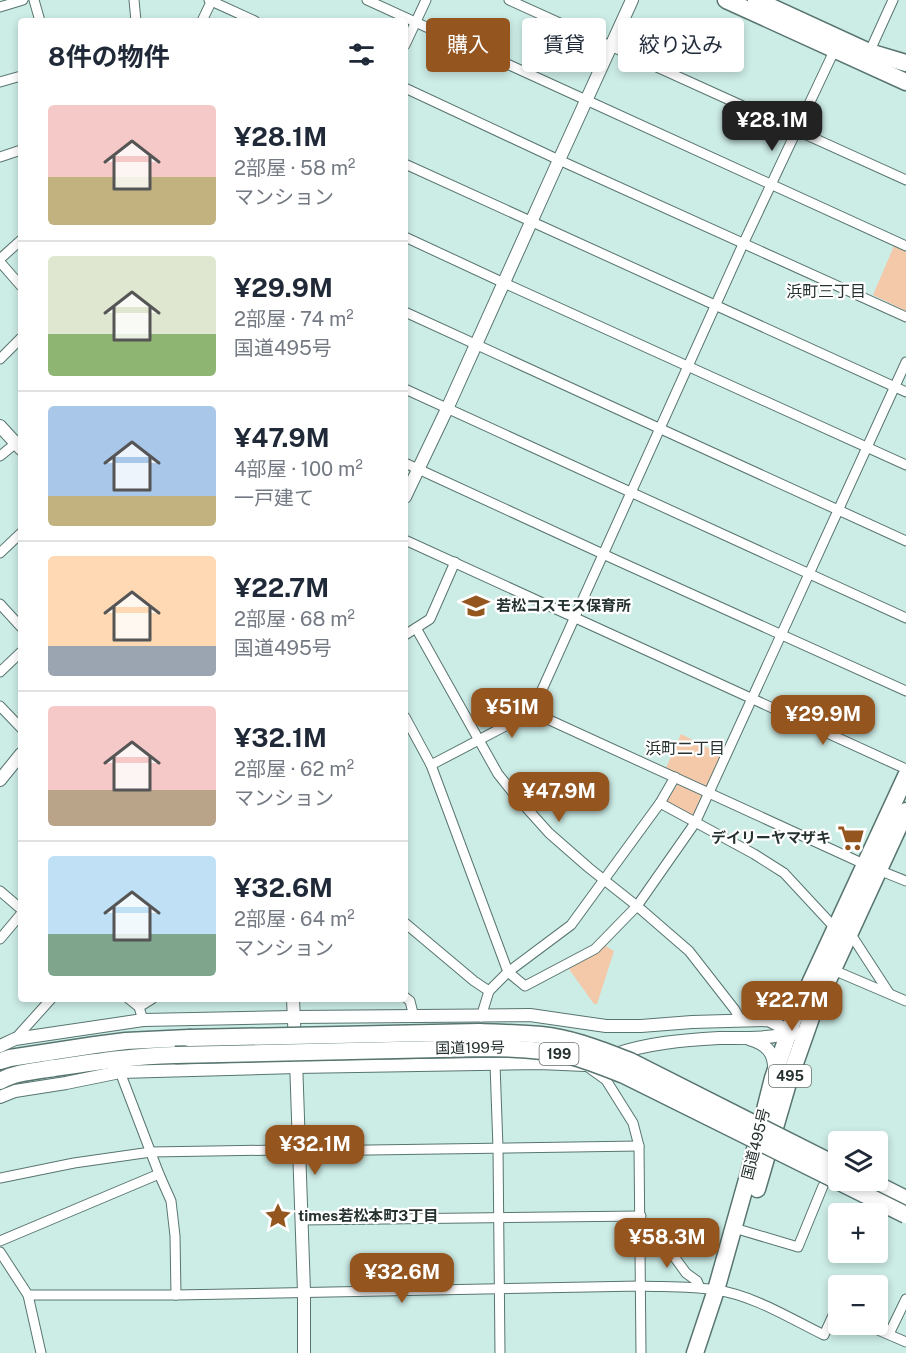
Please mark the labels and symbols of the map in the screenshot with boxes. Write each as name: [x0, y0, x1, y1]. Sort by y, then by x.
pin: ¥28.1M: [723, 101, 821, 152]
district label: 浜町三丁目: [786, 282, 866, 301]
school or university icon: 若松コスモス保育所: [461, 591, 491, 621]
place label: 若松コスモス保育所: [496, 597, 631, 614]
pin: ¥51M: [476, 688, 548, 739]
pin: ¥29.9M: [774, 695, 872, 746]
district label: 浜町二丁目: [645, 739, 725, 758]
pin: ¥47.9M: [510, 772, 608, 823]
supermarket icon: デイリーヤマザキ: [836, 823, 866, 853]
place label: デイリーヤマザキ: [711, 829, 831, 846]
pin: ¥22.7M: [743, 981, 841, 1032]
street label: 国道199号: [435, 1038, 505, 1057]
road number: 199: [540, 1043, 578, 1065]
road number: 495: [769, 1065, 811, 1087]
street label: 国道495号: [738, 1106, 773, 1182]
pin: ¥32.1M: [266, 1125, 364, 1176]
place icon: times若松本町3丁目: [263, 1201, 293, 1231]
place label: times若松本町3丁目: [298, 1207, 438, 1224]
pin: ¥58.3M: [618, 1218, 716, 1269]
pin: ¥32.6M: [353, 1253, 451, 1304]

